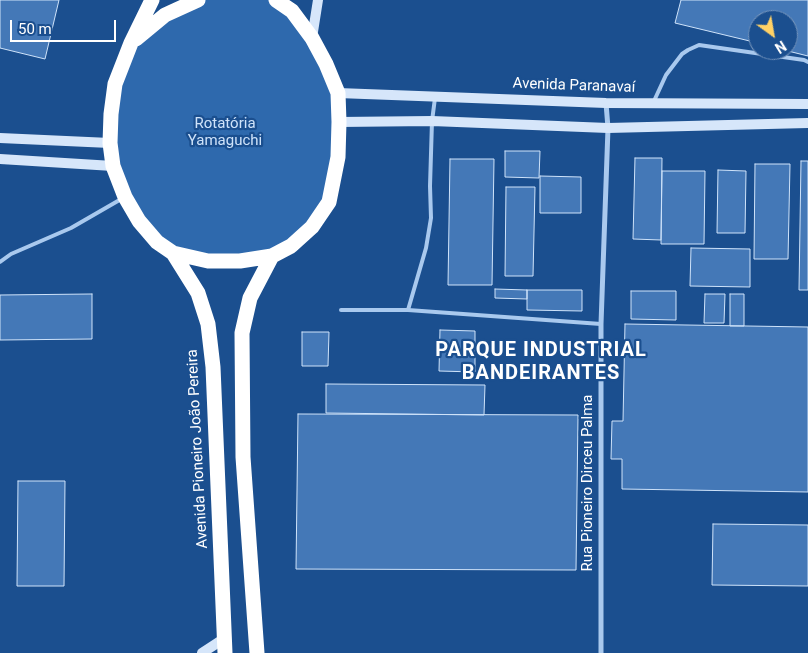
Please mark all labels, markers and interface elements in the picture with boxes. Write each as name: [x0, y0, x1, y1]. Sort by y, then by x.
scale bar: [12, 10, 119, 42]
north arrow: [748, 10, 798, 60]
text: 50 m: [18, 20, 52, 38]
text: N: [772, 37, 789, 56]
street label: Avenida Paranavaí: [512, 75, 636, 97]
park label: Rotatória Yamaguchi: [188, 115, 262, 150]
district label: PARQUE INDUSTRIAL BANDEIRANTES: [433, 339, 649, 386]
street label: Avenida Pioneiro João Pereira: [184, 349, 212, 549]
street label: Rua Pioneiro Dirceu Palma: [579, 395, 597, 571]

